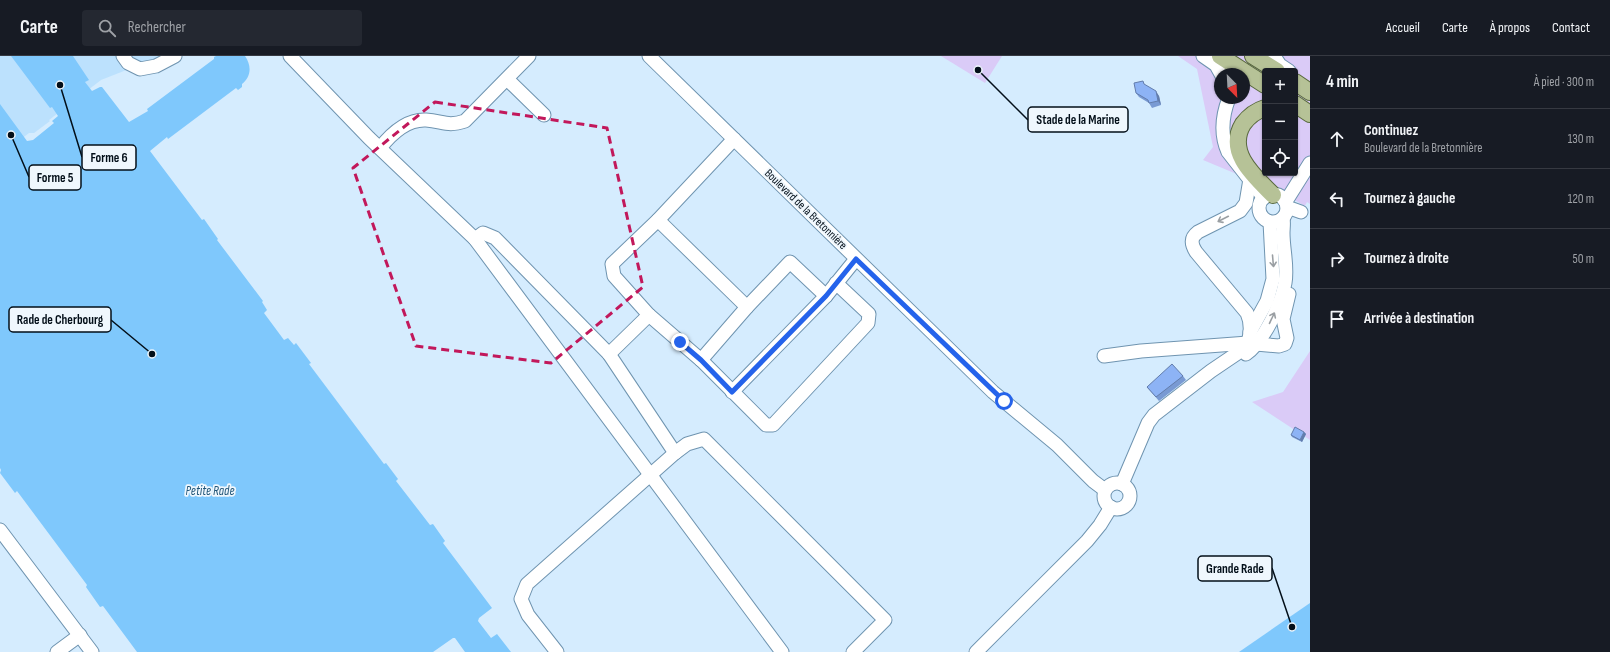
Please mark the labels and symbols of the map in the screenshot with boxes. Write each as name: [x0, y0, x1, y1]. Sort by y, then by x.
north arrow: [1214, 68, 1250, 104]
callout: Stade de la Marine: [1028, 107, 1128, 132]
text: Stade de la Marine: [1036, 112, 1120, 128]
callout: Forme 6: [82, 145, 136, 170]
text: Forme 6: [90, 150, 128, 166]
callout: Forme 5: [29, 165, 81, 190]
street label: Boulevard de la Bretonnière: [761, 166, 850, 253]
text: Forme 5: [37, 170, 74, 186]
one-way arrow: [1217, 216, 1229, 223]
one-way arrow: [1269, 254, 1276, 267]
callout: Rade de Cherbourg: [9, 307, 111, 332]
text: Rade de Cherbourg: [17, 312, 104, 328]
one-way arrow: [1269, 312, 1276, 324]
route end: [671, 333, 689, 351]
route start: [995, 392, 1013, 410]
water label: Petite Rade: [186, 483, 234, 499]
callout: Grande Rade: [1198, 556, 1272, 581]
text: Grande Rade: [1206, 561, 1264, 577]

